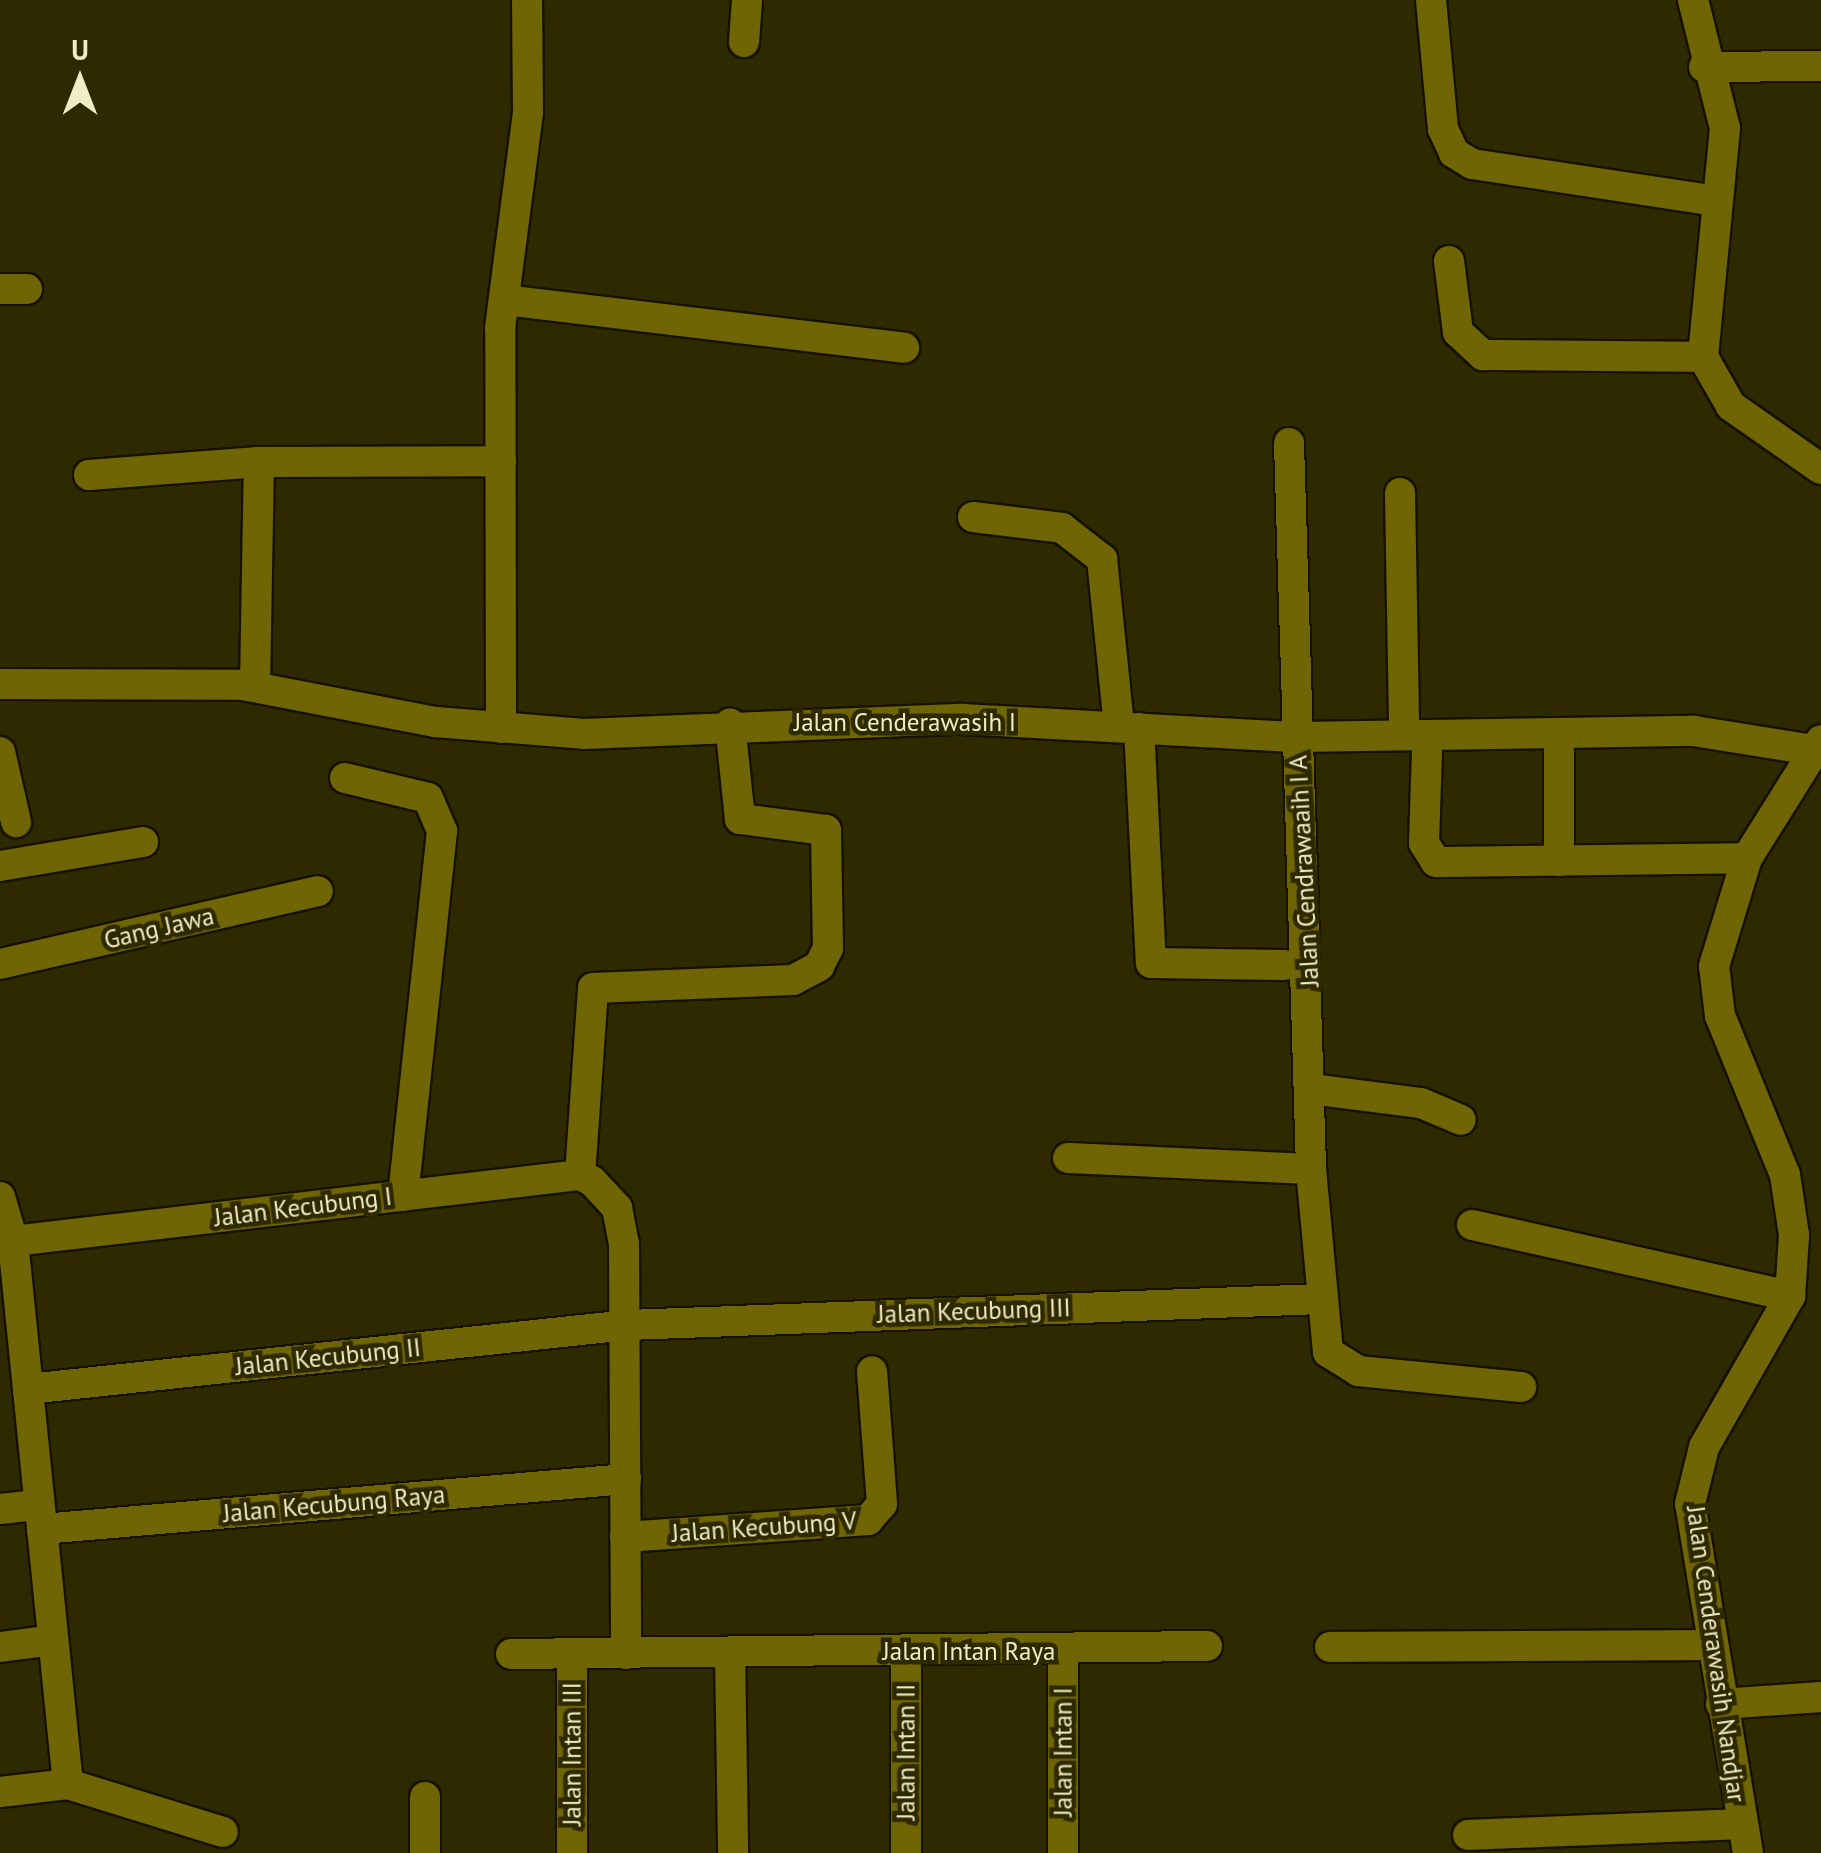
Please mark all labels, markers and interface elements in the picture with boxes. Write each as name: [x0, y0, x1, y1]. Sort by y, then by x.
north arrow: [30, 30, 130, 130]
text: U: [71, 31, 89, 68]
street label: Jalan Cenderawasih I: [794, 707, 1016, 737]
street label: Jalan Cendrawaaih I A: [1283, 754, 1325, 988]
street label: Gang Jawa: [101, 901, 217, 955]
street label: Jalan Kecubung I: [212, 1181, 394, 1233]
street label: Jalan Kecubung III: [877, 1293, 1071, 1329]
street label: Jalan Kecubung II: [234, 1332, 422, 1382]
street label: Jalan Kecubung Raya: [222, 1479, 446, 1529]
street label: Jalan Cenderawasih Nandjar: [1680, 1504, 1752, 1804]
street label: Jalan Kecubung V: [670, 1506, 858, 1548]
street label: Jalan Intan Raya: [883, 1636, 1055, 1666]
street label: Jalan Intan III: [557, 1682, 587, 1826]
street label: Jalan Intan II: [891, 1684, 921, 1820]
street label: Jalan Intan I: [1048, 1687, 1078, 1817]

